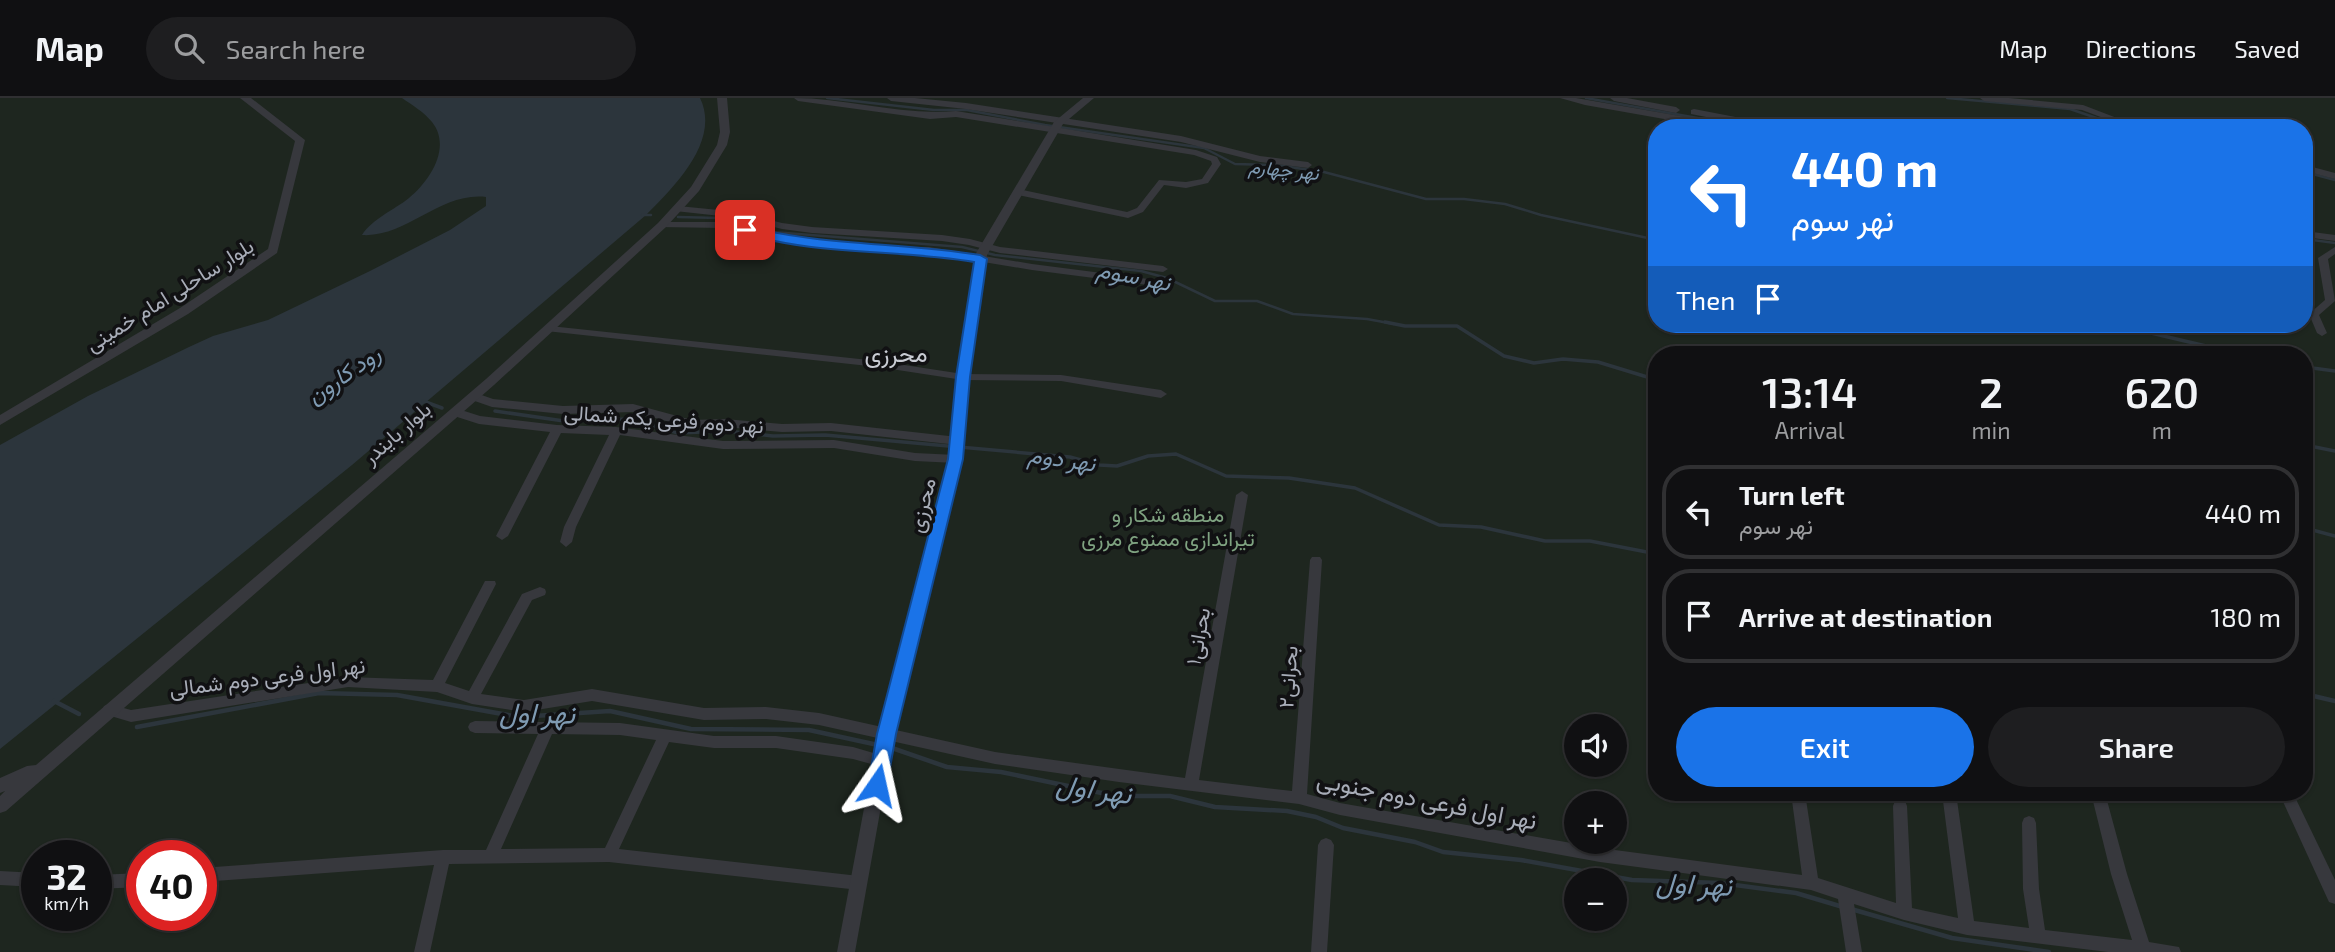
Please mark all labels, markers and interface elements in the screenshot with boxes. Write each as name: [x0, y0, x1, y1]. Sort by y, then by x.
search box: [146, 17, 636, 80]
text: Map: [35, 28, 104, 68]
icon: search: [170, 29, 208, 67]
text: Search here: [226, 33, 365, 64]
text: Map: [1999, 34, 2047, 63]
text: Directions: [2085, 34, 2196, 63]
text: Saved: [2234, 34, 2300, 63]
text: 440 m: [1791, 138, 1938, 197]
icon: left: [1676, 147, 1767, 238]
water label: نهر چهارم: [1247, 154, 1322, 187]
text: نهر سوم: [1791, 199, 1894, 237]
pin: [715, 200, 775, 260]
icon: arrive: [726, 211, 764, 249]
street label: بلوار ساحلی امام خمینی: [80, 232, 259, 358]
water label: نهر سوم: [1093, 254, 1174, 299]
icon: arrive: [1749, 280, 1787, 318]
text: Then: [1676, 284, 1735, 315]
district label: محرزی: [864, 338, 928, 369]
water label: رود کارون: [301, 339, 386, 411]
text: 13:14: [1762, 366, 1857, 416]
text: 2: [1979, 366, 2003, 416]
text: 620: [2125, 366, 2199, 416]
street label: بلوار بایندر: [356, 395, 437, 471]
street label: نهر دوم فرعی یکم شمالی: [563, 399, 765, 440]
text: Arrival: [1775, 416, 1845, 444]
text: min: [1971, 416, 2011, 444]
text: m: [2152, 416, 2172, 444]
water label: نهر دوم: [1026, 439, 1099, 480]
street label: محرزی: [902, 475, 942, 535]
text: Turn left: [1739, 479, 1845, 510]
icon: left: [1680, 493, 1718, 531]
text: 440 m: [2205, 497, 2281, 528]
park label: منطقه شکار و تیراندازی ممنوع مرزی: [1081, 501, 1255, 553]
text: نهر سوم: [1739, 511, 1813, 539]
icon: arrive: [1680, 597, 1718, 635]
text: Arrive at destination: [1739, 601, 1992, 632]
text: 180 m: [2211, 601, 2281, 632]
street label: بحرانی۱: [1180, 605, 1216, 667]
street label: بحرانی۲: [1272, 645, 1304, 709]
street label: نهر اول فرعی دوم شمالی: [168, 652, 367, 703]
water label: نهر اول: [499, 694, 577, 732]
button: Exit: [1676, 707, 1974, 787]
button: Share: [1988, 707, 2285, 787]
map controls: [1564, 714, 1627, 931]
button: sound: [1564, 714, 1627, 777]
position arrow: [840, 748, 914, 822]
street label: نهر اول فرعی دوم جنوبی: [1314, 763, 1540, 838]
water label: نهر اول: [1054, 766, 1136, 812]
button: +: [1564, 791, 1627, 854]
speed limit sign: 40: [126, 840, 217, 931]
text: 32: [46, 855, 87, 897]
water label: نهر اول: [1655, 864, 1735, 904]
button: −: [1564, 868, 1627, 931]
text: km/h: [44, 892, 89, 914]

